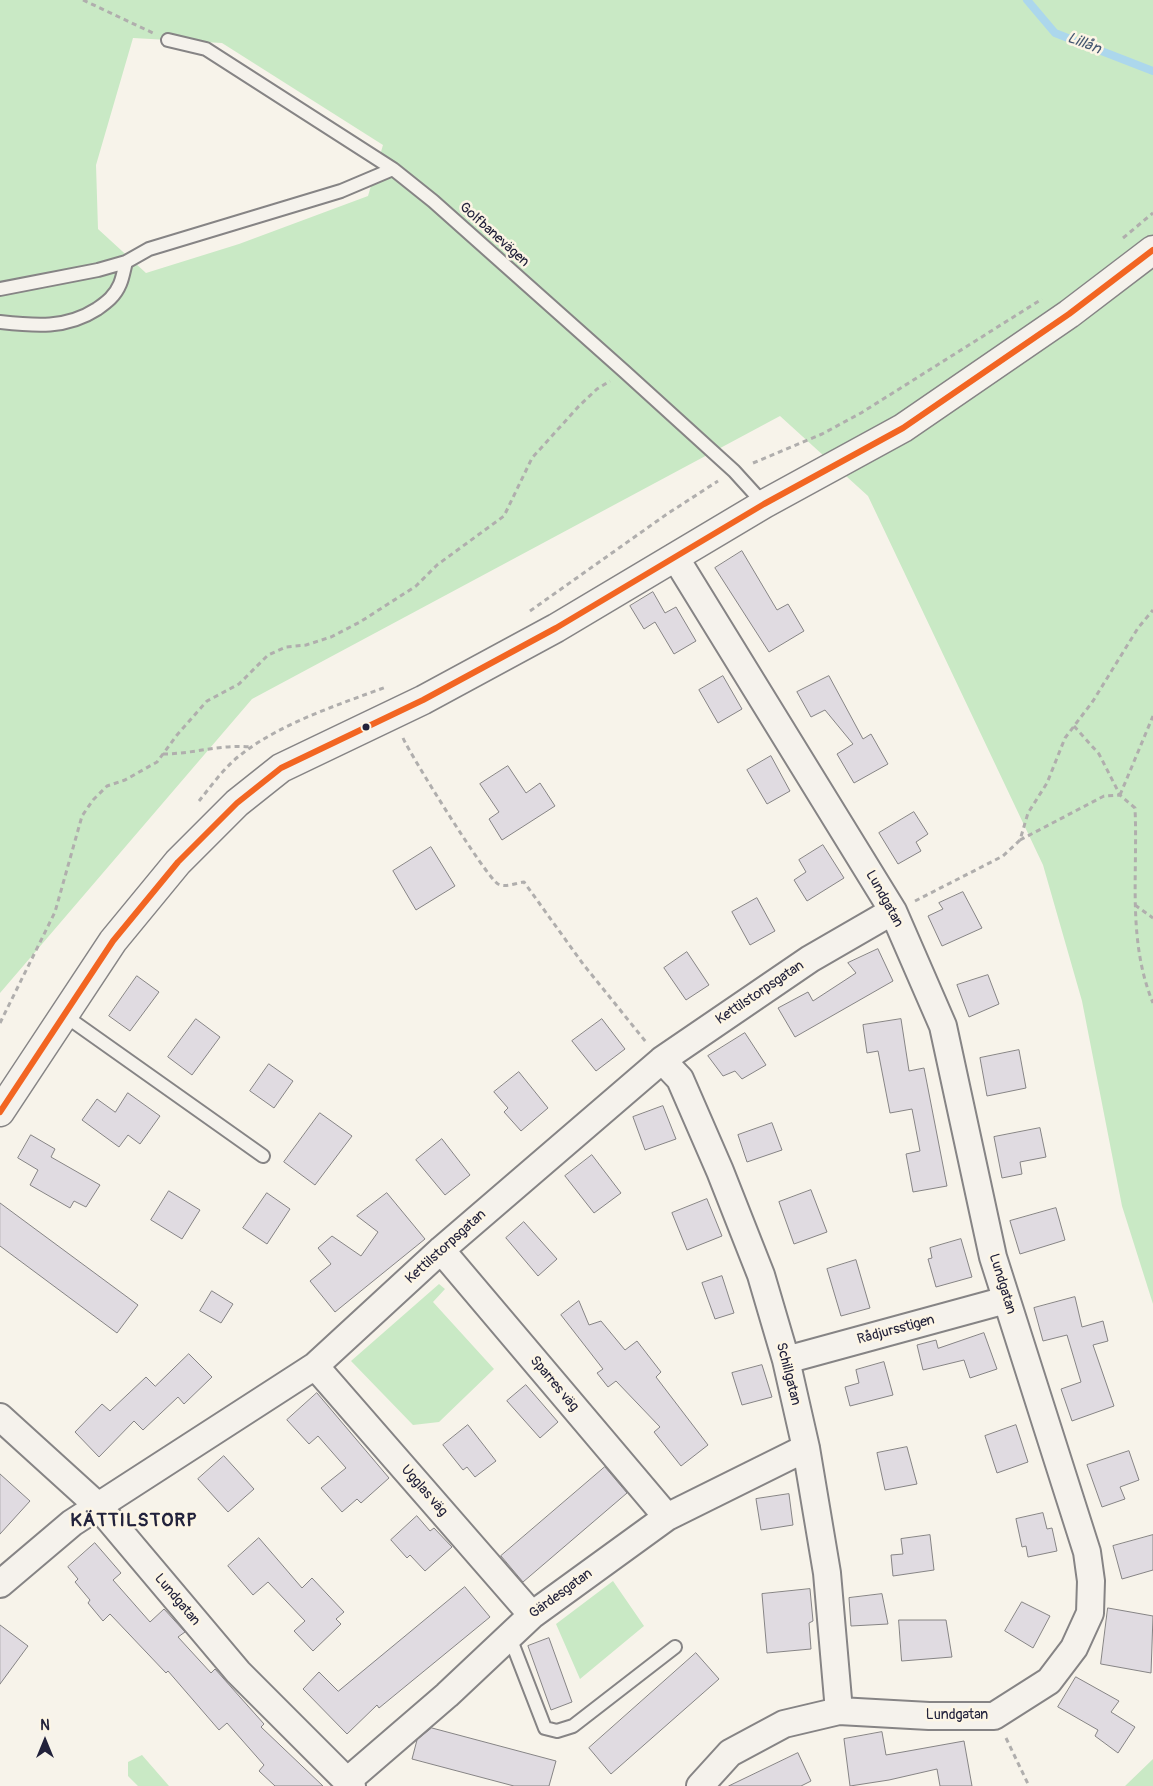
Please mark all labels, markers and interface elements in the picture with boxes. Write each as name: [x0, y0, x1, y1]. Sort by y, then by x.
water label: Lillån: [1065, 29, 1103, 59]
street label: Golfbanevägen: [456, 199, 532, 271]
unlabelled marker: [361, 722, 371, 732]
street label: Lundgatan: [862, 868, 906, 930]
street label: Kettilstorpsgatan: [713, 957, 807, 1029]
street label: Kettilstorpsgatan: [402, 1206, 490, 1288]
street label: Lundgatan: [985, 1252, 1019, 1316]
street label: Rådjursstigen: [855, 1312, 937, 1348]
street label: Schillgatan: [772, 1341, 804, 1407]
street label: Sparres väg: [526, 1353, 582, 1415]
street label: Ugglas väg: [397, 1462, 451, 1520]
district label: KÄTTILSTORP: [69, 1510, 199, 1532]
street label: Gärdesgatan: [526, 1566, 596, 1622]
street label: Lundgatan: [151, 1571, 203, 1629]
street label: Lundgatan: [926, 1707, 988, 1723]
north arrow: [20, 1716, 70, 1766]
text: N: [40, 1717, 50, 1734]

